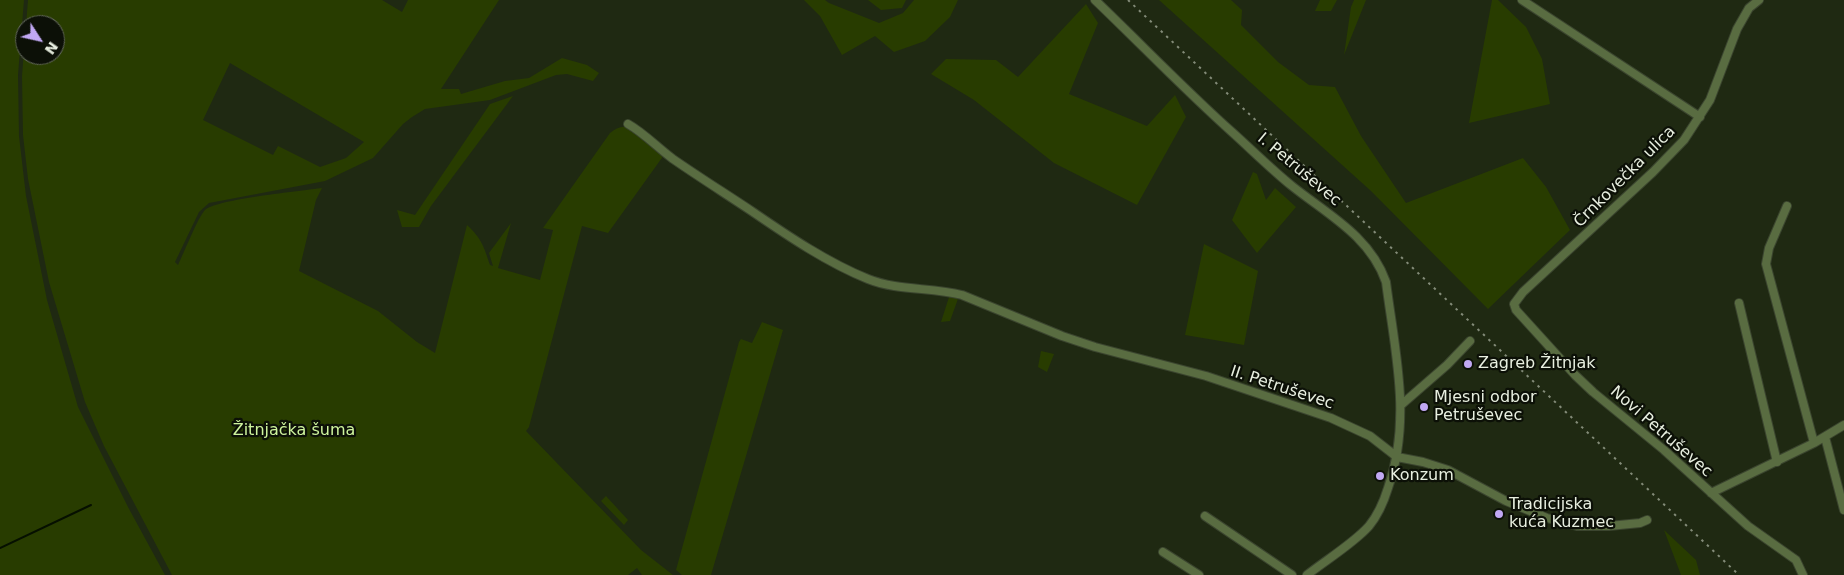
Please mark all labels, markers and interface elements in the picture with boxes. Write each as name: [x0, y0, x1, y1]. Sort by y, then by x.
north arrow: [15, 15, 65, 65]
text: N: [42, 39, 61, 57]
street label: Črnkovečka ulica: [1570, 122, 1680, 232]
street label: I. Petruševec: [1253, 130, 1345, 210]
place label: Zagreb Žitnjak: [1478, 354, 1596, 374]
marker: Zagreb Žitnjak: [1462, 358, 1474, 370]
street label: II. Petruševec: [1228, 362, 1336, 414]
street label: Novi Petruševec: [1606, 382, 1716, 482]
place label: Mjesni odbor Petruševec: [1434, 388, 1537, 426]
marker: Mjesni odbor Petruševec: [1418, 401, 1430, 413]
park label: Žitnjačka šuma: [233, 421, 355, 441]
place label: Konzum: [1390, 466, 1454, 486]
marker: Konzum: [1374, 470, 1386, 482]
place label: Tradicijska kuća Kuzmec: [1509, 495, 1614, 533]
marker: Tradicijska kuća Kuzmec: [1493, 508, 1505, 520]

